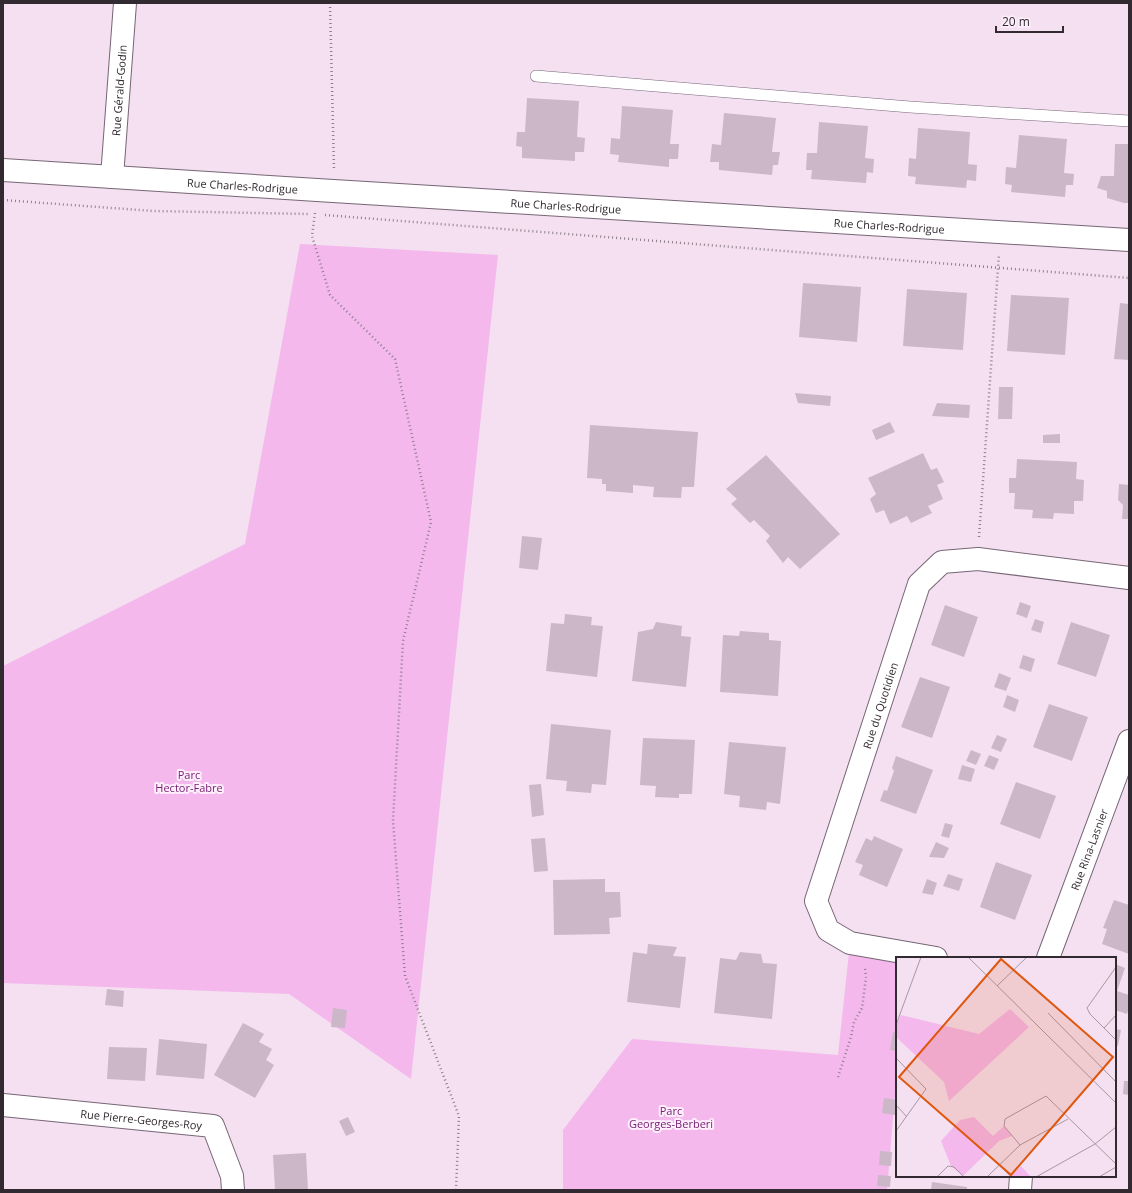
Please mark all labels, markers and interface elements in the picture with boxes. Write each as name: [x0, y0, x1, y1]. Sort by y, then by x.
scale bar: [996, 8, 1063, 34]
text: 20 m: [1002, 13, 1030, 30]
street label: Rue Gérald-Godin: [108, 44, 129, 136]
street label: Rue Charles-Rodrigue: [187, 174, 298, 196]
street label: Rue Charles-Rodrigue: [510, 194, 622, 216]
street label: Rue Charles-Rodrigue: [833, 214, 945, 236]
street label: Rue du Quotidien: [859, 660, 901, 750]
park label: Parc Hector-Fabre: [155, 767, 223, 795]
street label: Rue Rina-Lasnier: [1067, 806, 1111, 892]
inset map: [896, 957, 1116, 1177]
park label: Parc Georges-Berberi: [629, 1103, 713, 1131]
street label: Rue Pierre-Georges-Roy: [80, 1105, 203, 1132]

